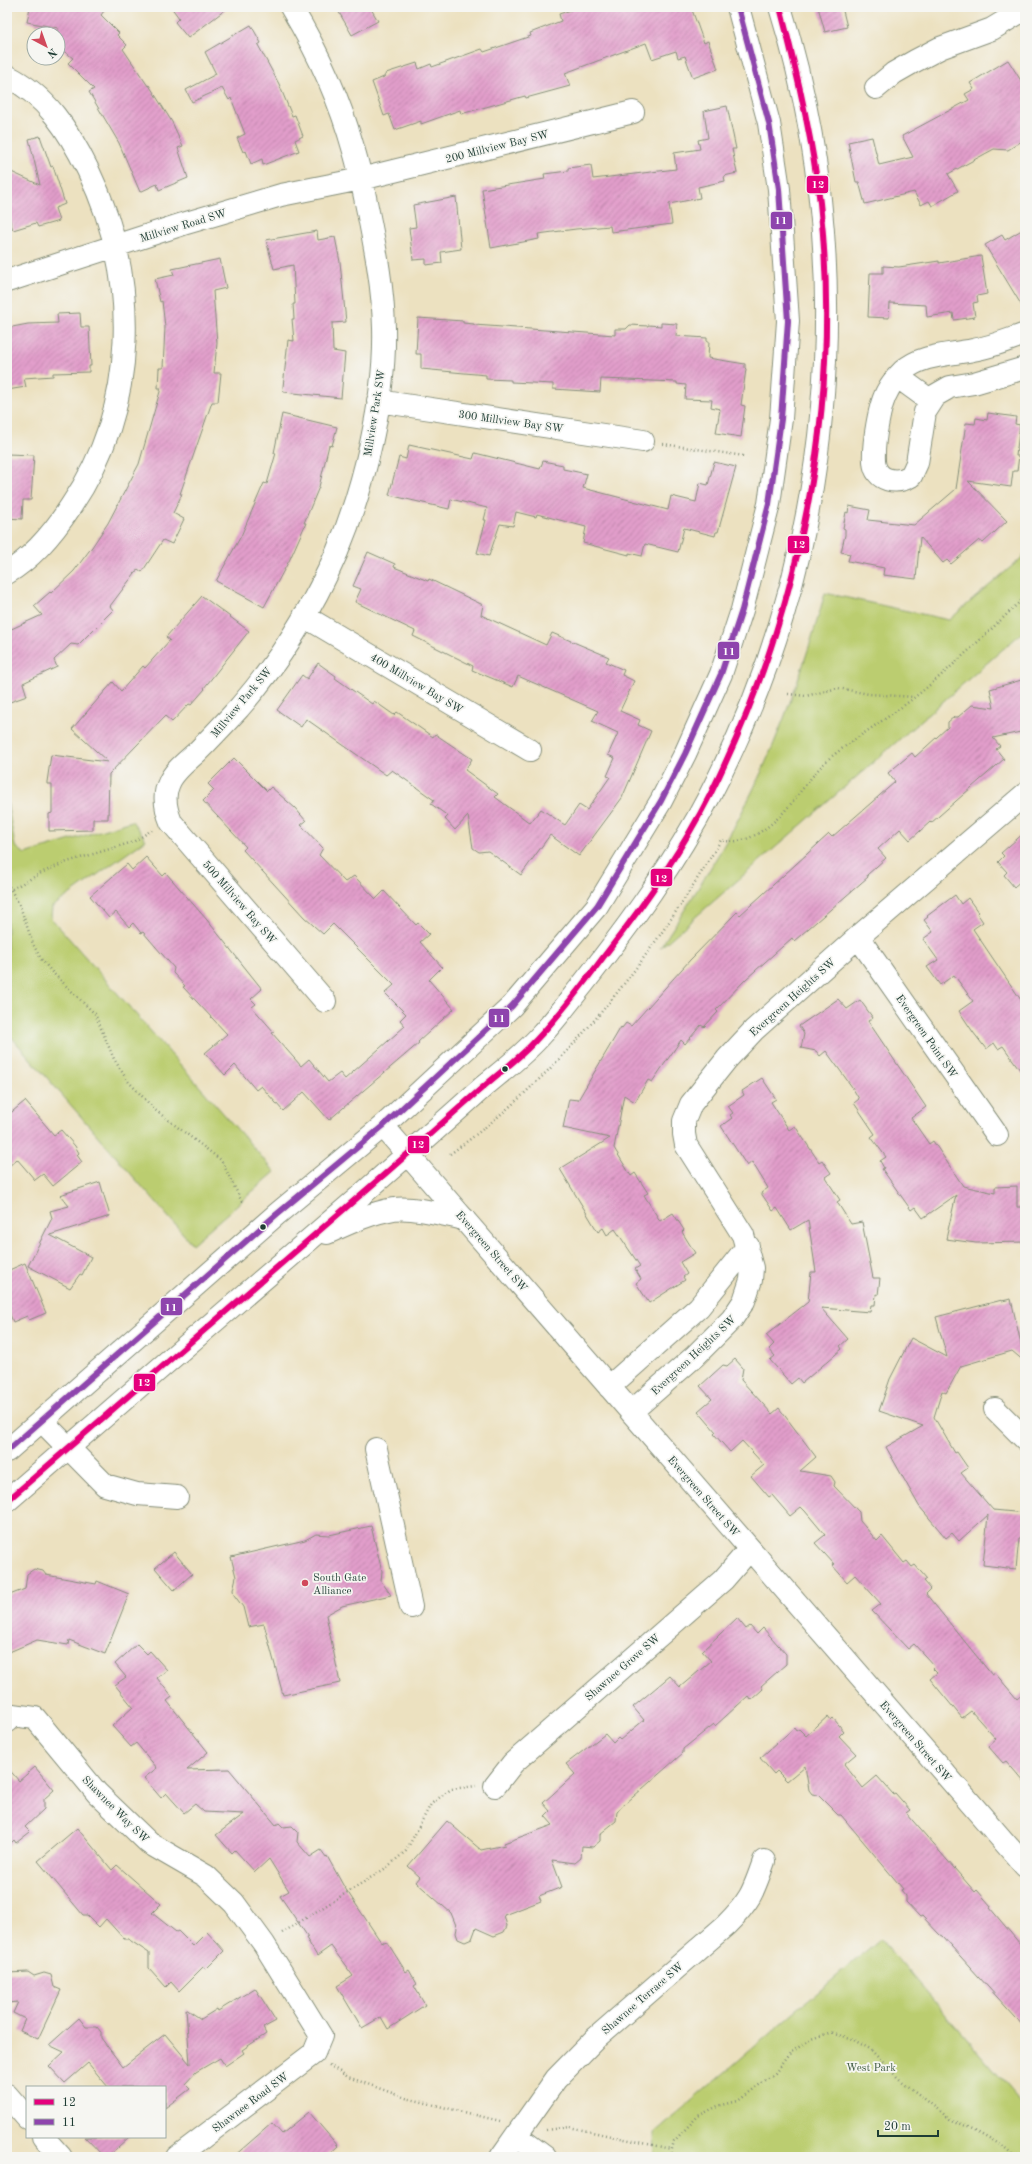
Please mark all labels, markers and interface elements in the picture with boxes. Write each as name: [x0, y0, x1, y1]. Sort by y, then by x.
north arrow: [26, 26, 66, 66]
text: N: [44, 46, 58, 60]
street label: 200 Millview Bay SW: [445, 129, 550, 166]
line badge: 12: [806, 175, 829, 194]
text: 12: [812, 180, 824, 191]
street label: Millview Road SW: [139, 208, 228, 245]
line badge: 11: [770, 211, 793, 230]
text: 11: [775, 216, 787, 227]
street label: Millview Park SW: [363, 369, 388, 458]
street label: 300 Millview Bay SW: [457, 410, 564, 435]
line badge: 12: [787, 535, 810, 554]
text: 12: [793, 540, 805, 551]
line badge: 11: [717, 641, 740, 660]
text: 11: [723, 647, 735, 658]
street label: 400 Millview Bay SW: [368, 652, 465, 716]
street label: Millview Park SW: [210, 666, 275, 740]
street label: 500 Millview Bay SW: [200, 859, 278, 947]
line badge: 12: [650, 868, 673, 887]
text: 12: [655, 874, 667, 885]
street label: Evergreen Heights SW: [748, 957, 838, 1039]
street label: Evergreen Point SW: [893, 993, 959, 1081]
line badge: 11: [488, 1008, 510, 1028]
text: 11: [493, 1014, 505, 1025]
unlabelled marker: [500, 1064, 510, 1074]
line badge: 12: [407, 1135, 430, 1154]
text: 12: [412, 1140, 424, 1151]
street label: Evergreen Street SW: [453, 1210, 529, 1295]
unlabelled marker: [258, 1222, 268, 1232]
line badge: 11: [160, 1297, 183, 1316]
text: 11: [165, 1303, 177, 1314]
street label: Evergreen Heights SW: [650, 1314, 739, 1398]
line badge: 12: [133, 1373, 156, 1392]
text: 12: [138, 1378, 150, 1389]
street label: Evergreen Street SW: [665, 1455, 741, 1540]
place label: South Gate Alliance: [313, 1573, 366, 1597]
marker: South Gate Alliance: [300, 1578, 310, 1588]
street label: Shawnee Grove SW: [583, 1633, 663, 1703]
street label: Evergreen Street SW: [877, 1700, 953, 1785]
street label: Shawnee Way SW: [79, 1775, 151, 1846]
street label: Shawnee Terrace SW: [600, 1961, 686, 2037]
park label: West Park: [846, 2063, 896, 2074]
street label: Shawnee Road SW: [211, 2071, 291, 2135]
legend: [26, 2086, 166, 2138]
text: 12: [62, 2097, 76, 2109]
scale bar: [878, 2112, 938, 2138]
text: 11: [62, 2117, 76, 2129]
text: 20 m: [884, 2121, 911, 2133]

